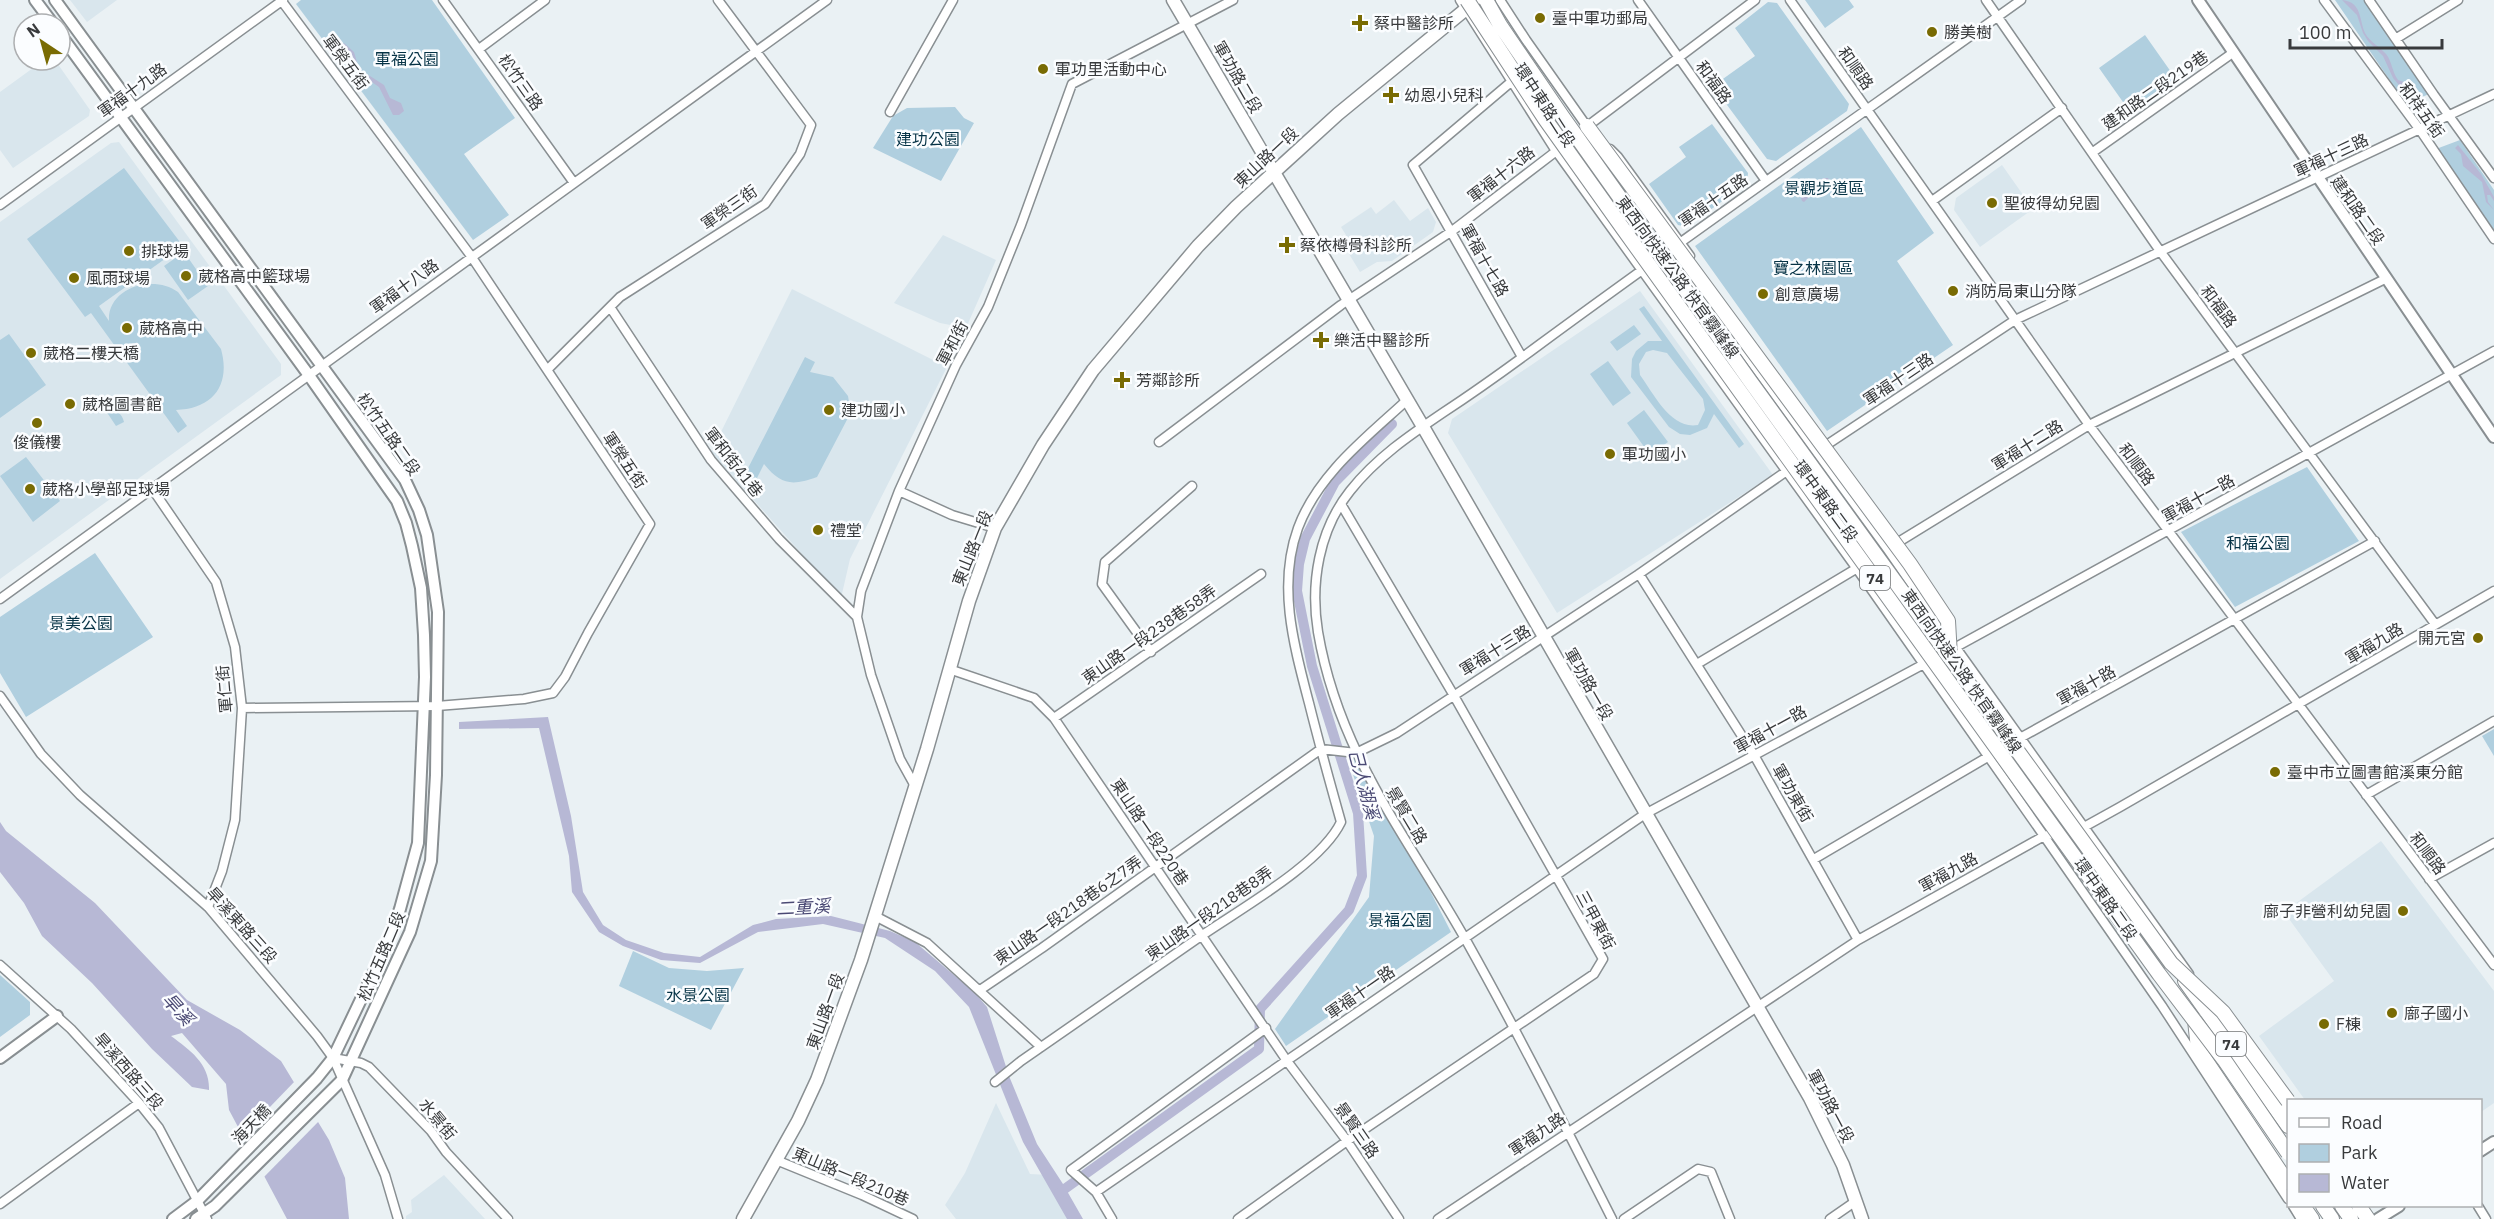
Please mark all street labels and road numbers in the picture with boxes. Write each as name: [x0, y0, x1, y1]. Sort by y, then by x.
street label: 軍榮五街: [319, 30, 373, 94]
street label: 軍功路二段: [1209, 37, 1267, 117]
street label: 和順路: [1834, 43, 1878, 93]
street label: 建和路二段219巷: [2098, 46, 2212, 134]
street label: 松竹三路: [494, 50, 548, 114]
street label: 和福路: [1692, 57, 1736, 107]
street label: 軍福十九路: [94, 58, 170, 122]
street label: 環中東路二段: [1510, 59, 1580, 151]
street label: 和祥五街: [2395, 78, 2449, 142]
street label: 東山路一段: [1230, 122, 1302, 192]
street label: 軍福十三路: [2291, 129, 2371, 181]
street label: 軍福十六路: [1463, 141, 1539, 207]
street label: 軍福十五路: [1674, 169, 1752, 231]
street label: 建和路二段: [2327, 171, 2389, 249]
street label: 軍榮三街: [697, 180, 761, 234]
street label: 東西向快速公路 快官霧峰線: [1612, 192, 1744, 362]
street label: 軍福十七路: [1457, 220, 1513, 300]
street label: 軍福十八路: [366, 254, 442, 318]
street label: 和福路: [2197, 281, 2241, 331]
street label: 軍和街: [932, 317, 972, 369]
street label: 軍福十三路: [1859, 348, 1937, 410]
street label: 松竹五路二段: [353, 389, 425, 479]
street label: 軍福十二路: [1988, 415, 2066, 475]
street label: 軍和街41巷: [701, 423, 767, 501]
street label: 軍榮五街: [599, 428, 651, 492]
street label: 和順路: [2115, 439, 2159, 489]
street label: 環中東路二段: [1790, 456, 1862, 546]
street label: 軍福十一路: [2158, 470, 2238, 526]
street label: 東山路一段: [948, 507, 996, 589]
road number: 74: [1860, 566, 1890, 590]
street label: 東山路一段238巷58弄: [1078, 580, 1220, 688]
street label: 東西向快速公路 快官霧峰線: [1898, 585, 2026, 757]
street label: 軍福九路: [2341, 618, 2407, 668]
street label: 軍福十三路: [1456, 620, 1534, 680]
street label: 軍功路一段: [1560, 644, 1618, 724]
street label: 軍福十路: [2053, 661, 2119, 709]
street label: 軍仁街: [212, 664, 236, 714]
street label: 軍福十一路: [1730, 701, 1810, 757]
street label: 軍功東街: [1768, 760, 1818, 826]
street label: 東山路一段220巷: [1107, 775, 1193, 889]
street label: 景賢二路: [1382, 782, 1432, 848]
street label: 和順路: [2406, 828, 2450, 878]
street label: 軍福九路: [1915, 848, 1981, 896]
street label: 東山路一段218巷6之7弄: [990, 851, 1146, 969]
street label: 環中東路二段: [2070, 854, 2142, 944]
street label: 東山路一段218巷8弄: [1142, 862, 1276, 964]
street label: 旱溪東路三段: [202, 883, 282, 967]
street label: 三甲東街: [1572, 887, 1620, 953]
street label: 松竹五路二段: [353, 908, 409, 1004]
street label: 軍福十一路: [1321, 961, 1399, 1023]
street label: 東山路一段: [802, 970, 848, 1052]
street label: 旱溪西路三段: [90, 1028, 168, 1114]
road number: 74: [2216, 1032, 2246, 1056]
street label: 軍功路一段: [1803, 1066, 1859, 1146]
street label: 水景街: [415, 1094, 461, 1144]
street label: 景賢三路: [1330, 1098, 1384, 1162]
street label: 海天橋: [227, 1100, 275, 1148]
street label: 軍福九路: [1505, 1108, 1569, 1160]
street label: 東山路一段210巷: [790, 1142, 912, 1210]

